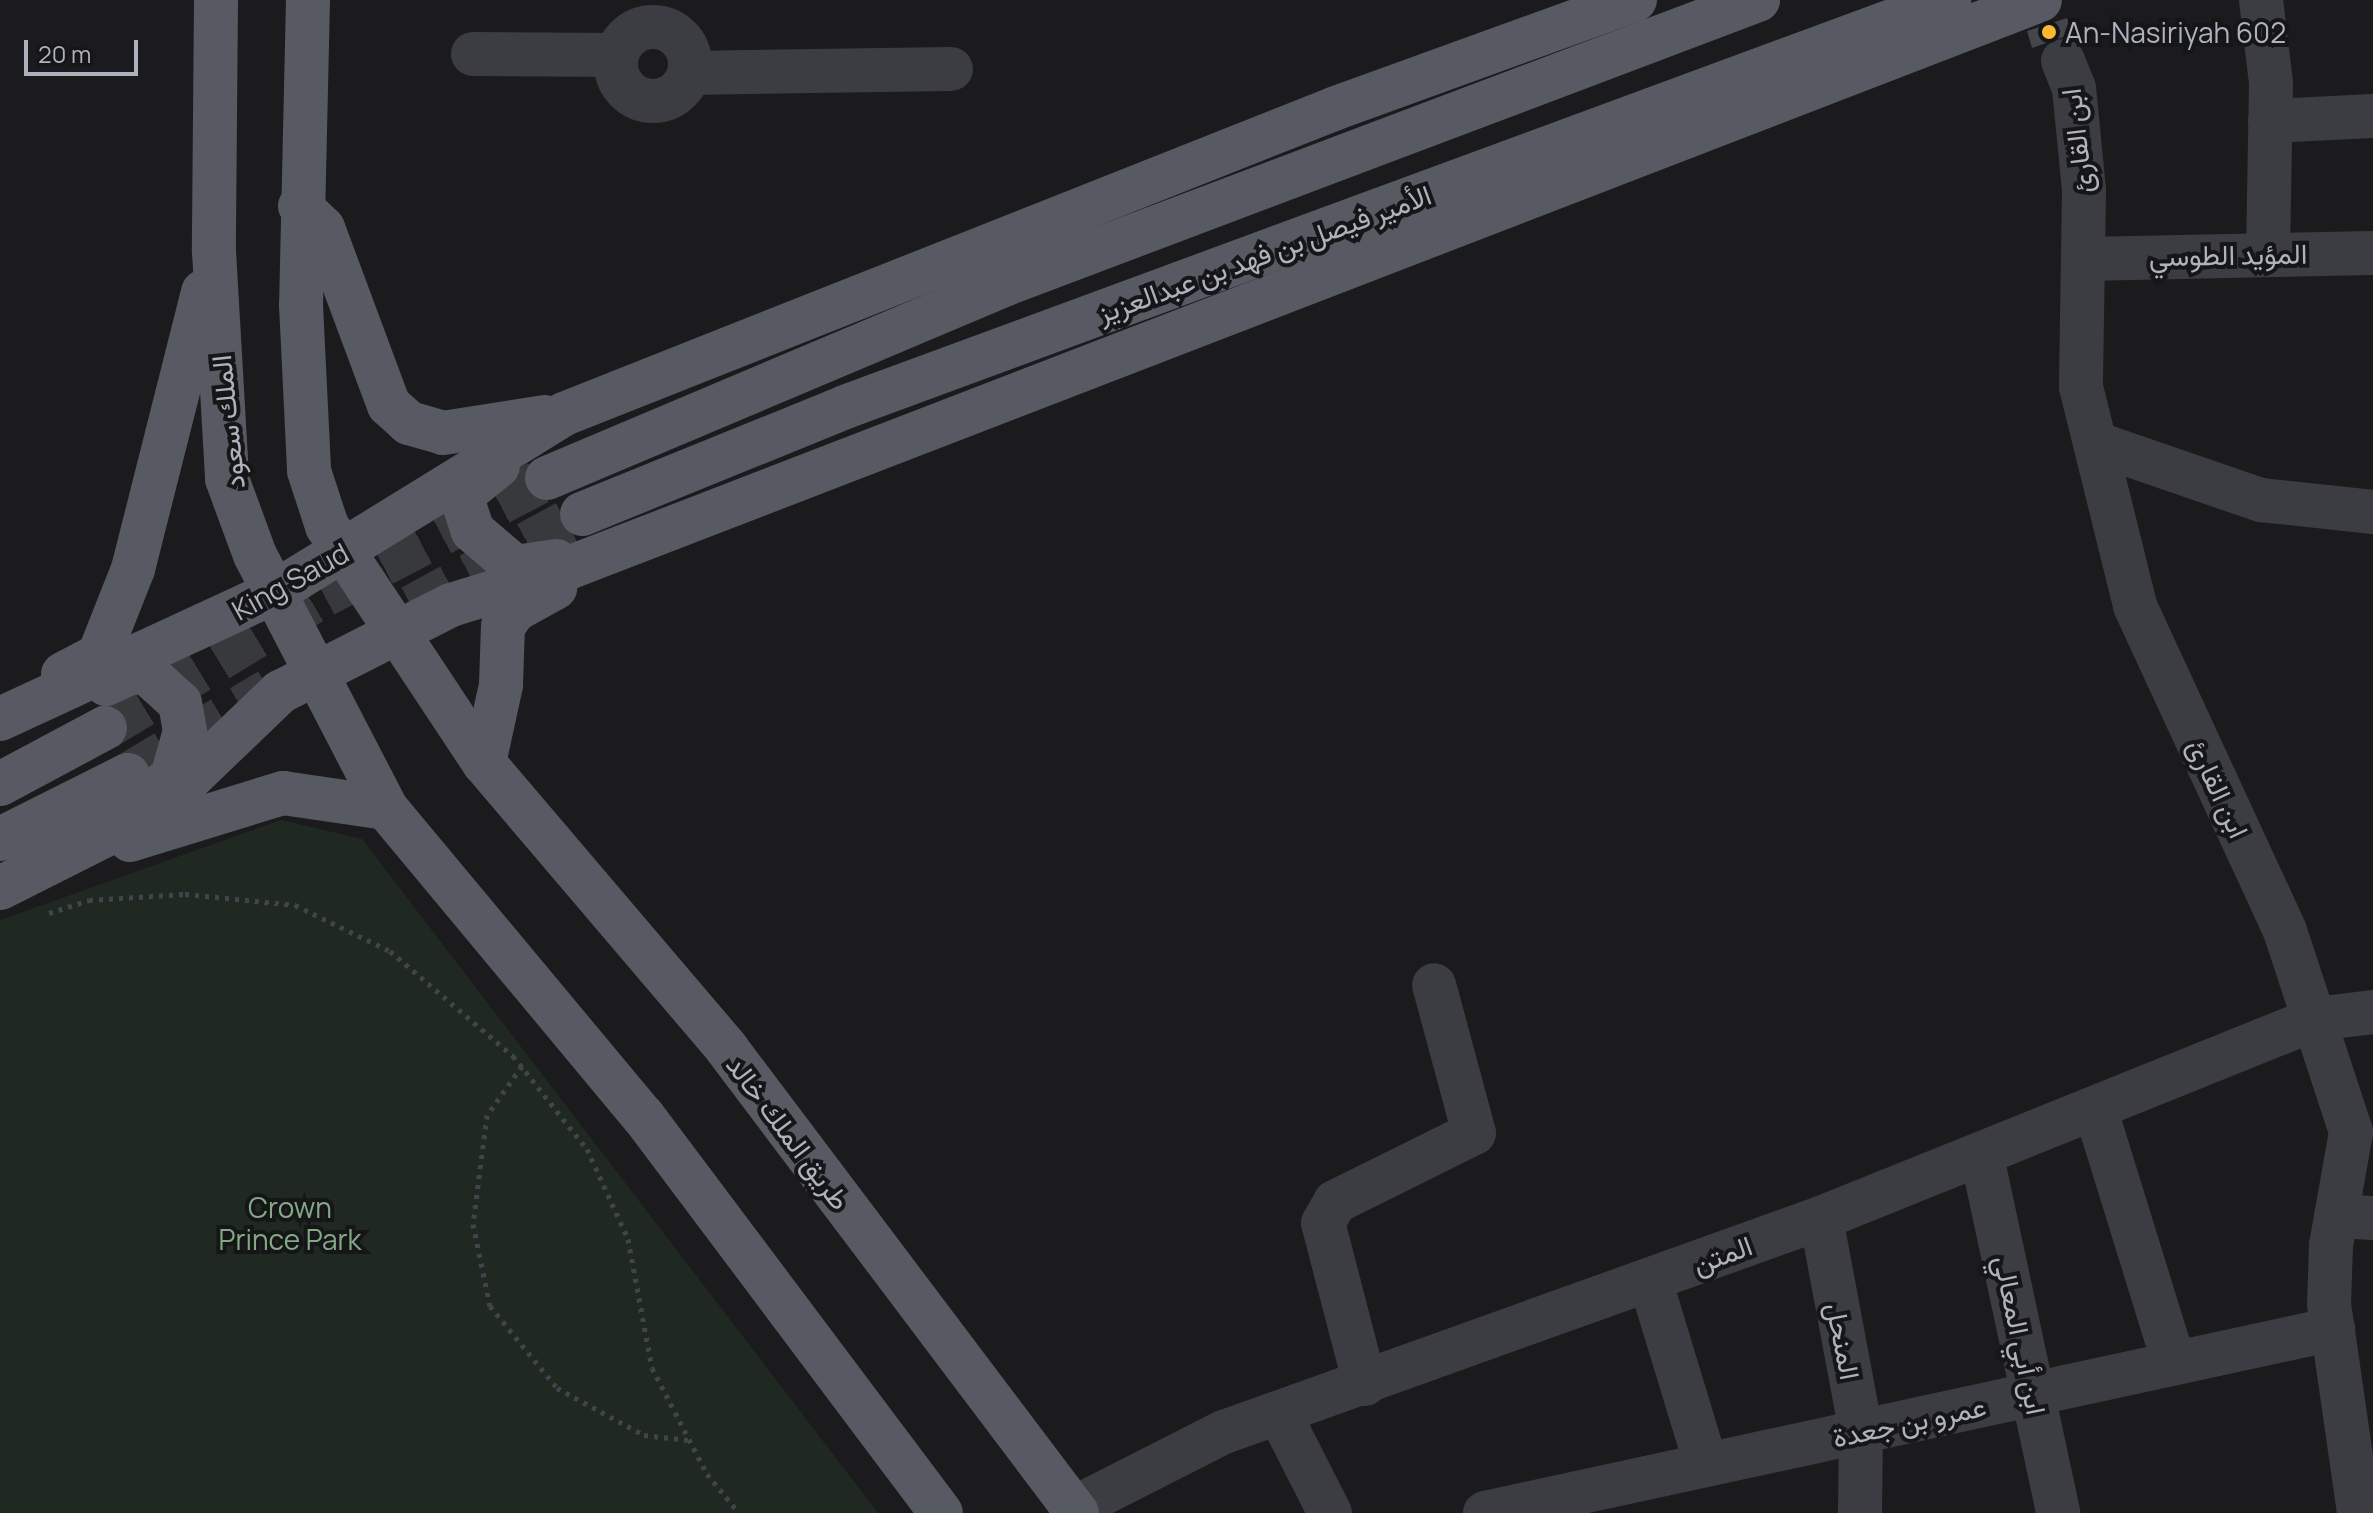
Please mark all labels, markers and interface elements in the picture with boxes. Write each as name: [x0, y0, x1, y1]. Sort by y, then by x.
place label: An-Nasiriyah 602: [2065, 15, 2286, 49]
marker: An-Nasiriyah 602: [2040, 23, 2058, 41]
scale bar: [28, 24, 142, 74]
text: 20 m: [38, 37, 91, 70]
street label: ابن القارئ: [2053, 86, 2099, 196]
street label: الأمير فيصل بن فهد بن عبدالعزيز: [1093, 177, 1435, 329]
street label: المؤيد الطوسي: [2148, 236, 2308, 272]
street label: الملك سعود: [203, 353, 251, 491]
street label: King Saud: [226, 535, 354, 627]
street label: ابن القارئ: [2181, 733, 2257, 843]
street label: طريق الملك خالد: [720, 1048, 858, 1216]
park label: Crown Prince Park: [219, 1190, 361, 1256]
street label: المتن: [1688, 1228, 1756, 1280]
street label: ابن أبي المعالي: [1988, 1252, 2054, 1418]
street label: المنحل: [1820, 1300, 1868, 1382]
street label: عمرو بن جعدة: [1829, 1388, 1989, 1454]

